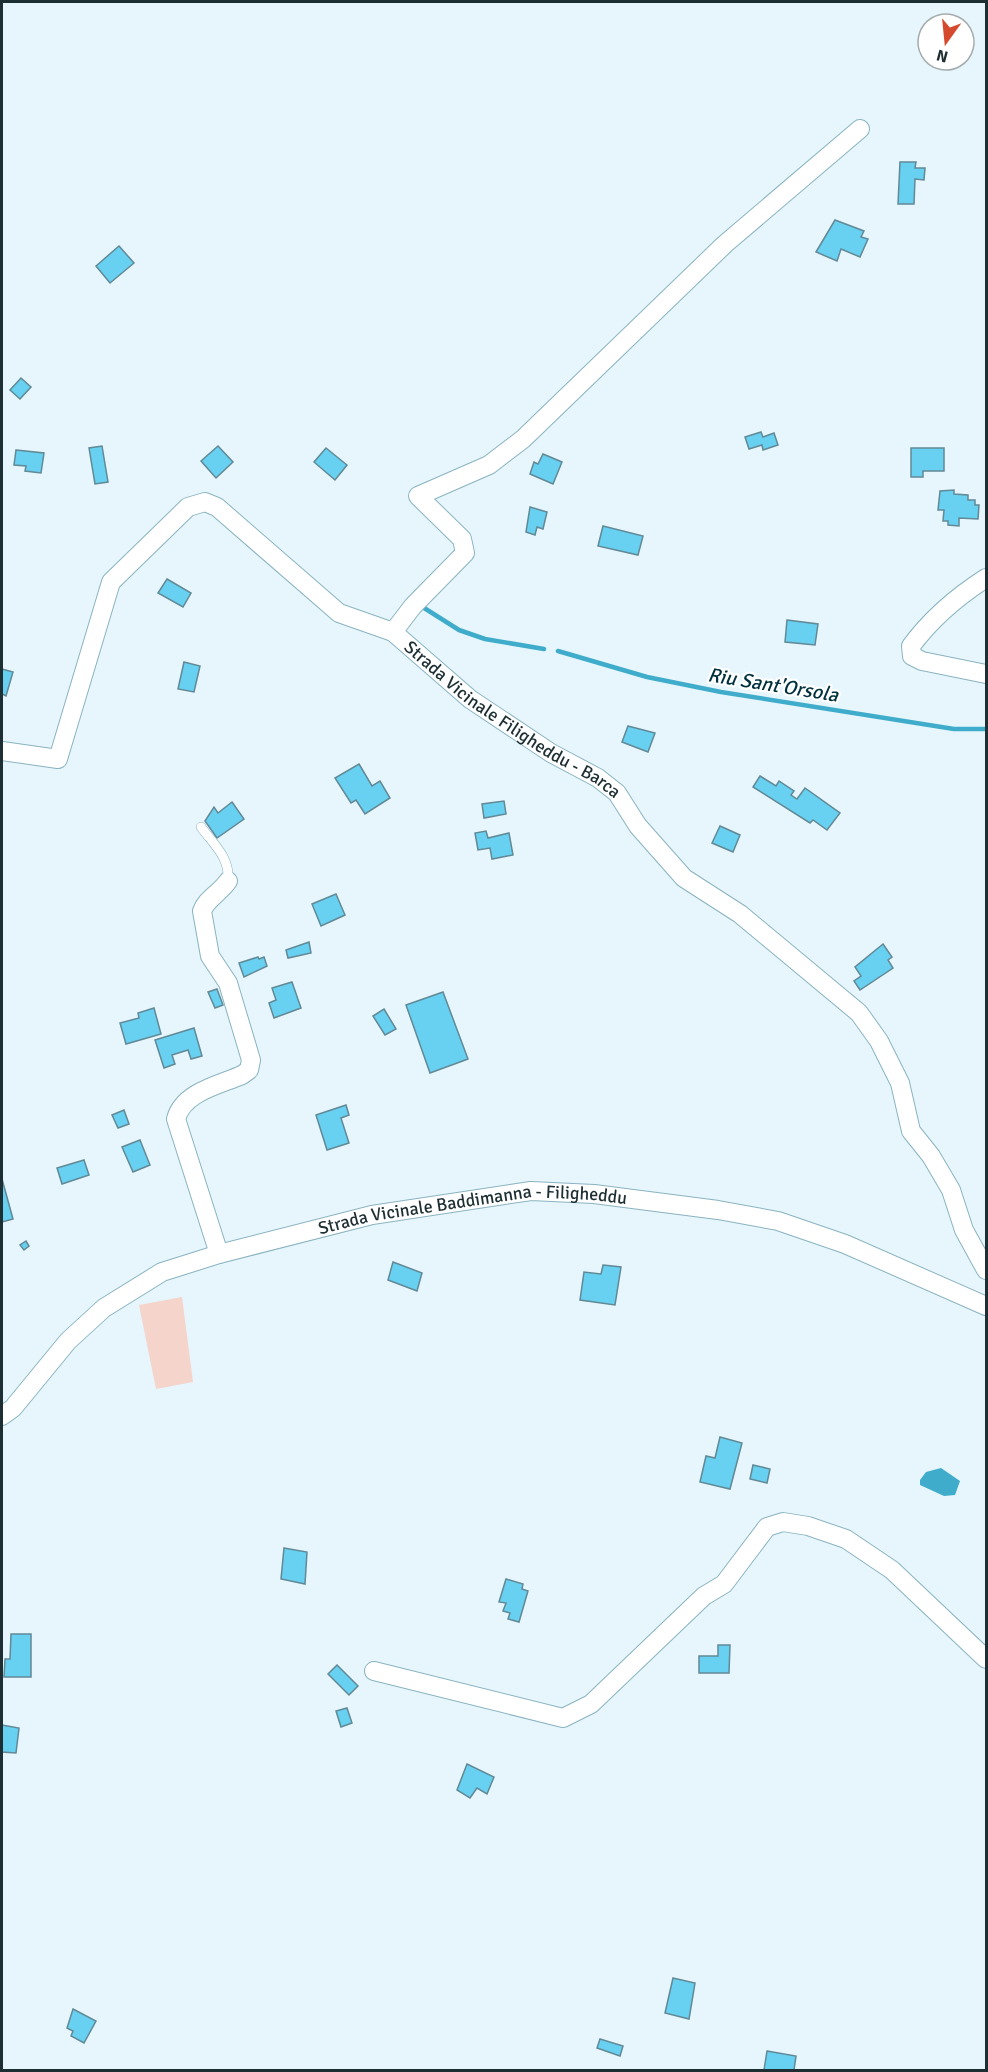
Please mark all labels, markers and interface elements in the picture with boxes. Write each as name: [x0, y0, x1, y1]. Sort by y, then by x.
north arrow: [916, 12, 976, 72]
text: N: [934, 44, 950, 67]
street label: Strada Vicinale Filigheddu - Barca: [400, 636, 625, 803]
water label: Riu Sant'Orsola: [706, 662, 841, 708]
street label: Strada Vicinale Baddimanna - Filigheddu: [316, 1180, 628, 1239]

